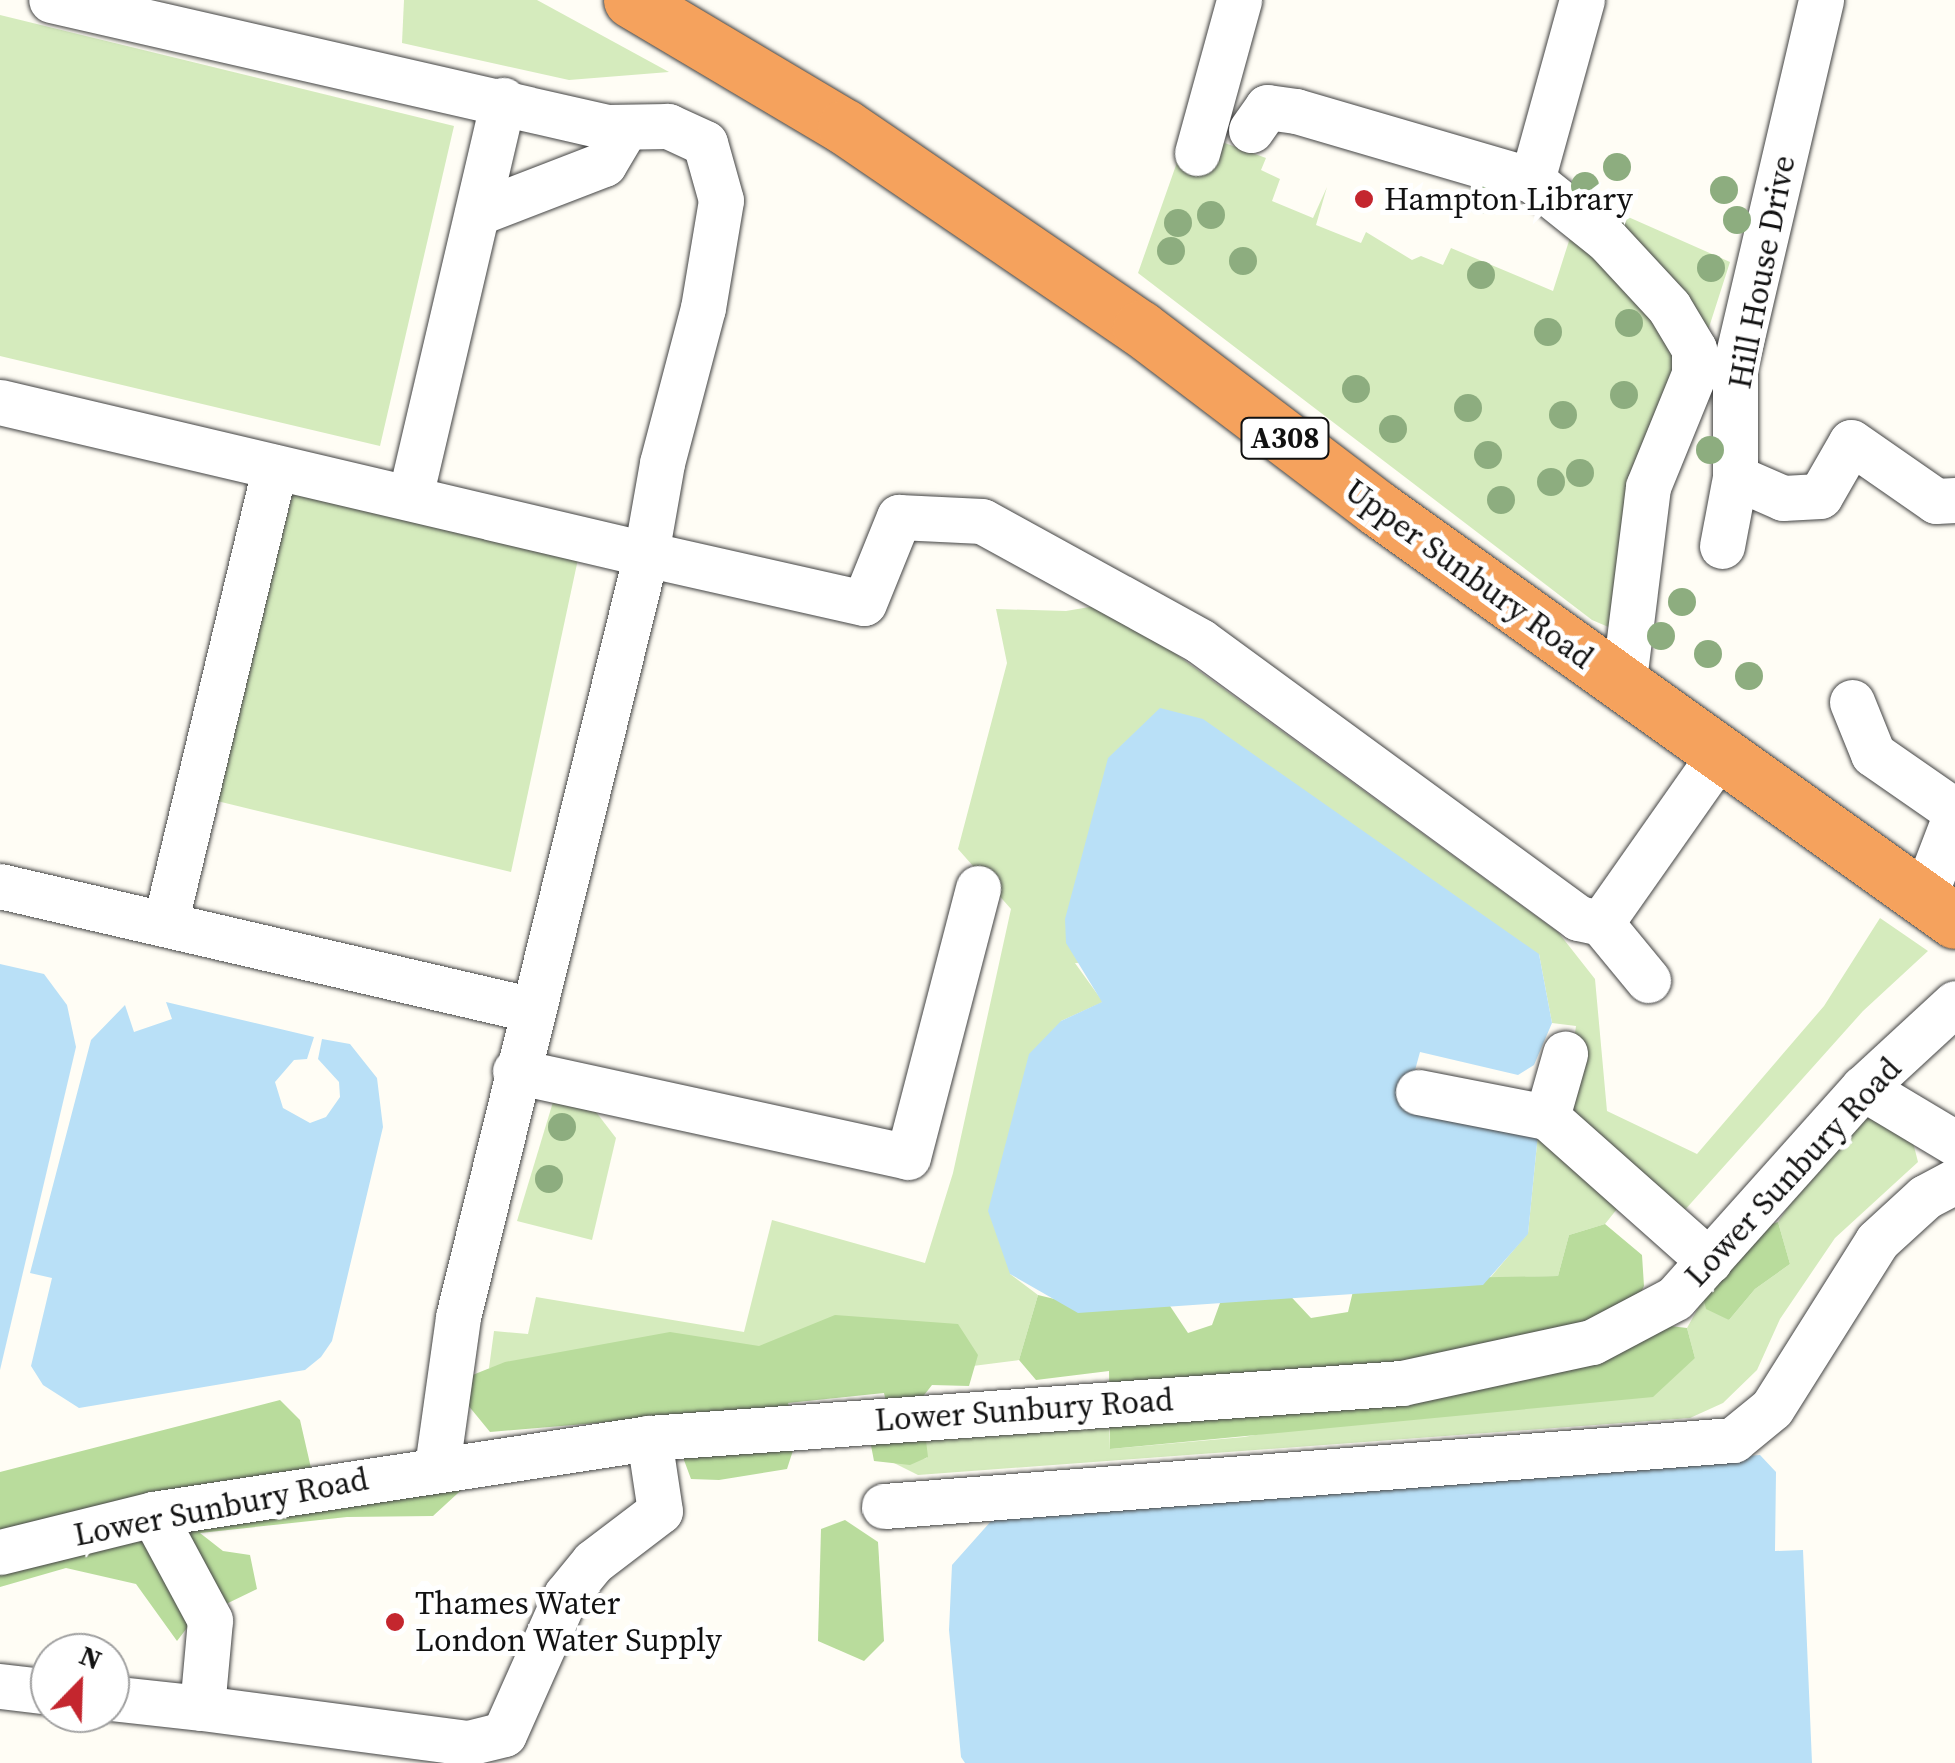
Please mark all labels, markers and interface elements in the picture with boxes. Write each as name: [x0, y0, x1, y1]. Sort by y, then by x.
street label: Hill House Drive: [1721, 152, 1803, 392]
place label: Hampton Library: [1384, 180, 1633, 218]
marker: Hampton Library: [1353, 188, 1375, 210]
road number: A308: [1240, 413, 1330, 463]
street label: Upper Sunbury Road: [1337, 471, 1601, 677]
street label: Lower Sunbury Road: [1677, 1050, 1909, 1294]
street label: Lower Sunbury Road: [874, 1380, 1174, 1440]
street label: Lower Sunbury Road: [71, 1460, 371, 1554]
place label: Thames Water London Water Supply: [415, 1585, 723, 1660]
marker: Thames Water London Water Supply: [384, 1611, 406, 1633]
north arrow: [30, 1633, 130, 1733]
text: N: [74, 1636, 108, 1679]

